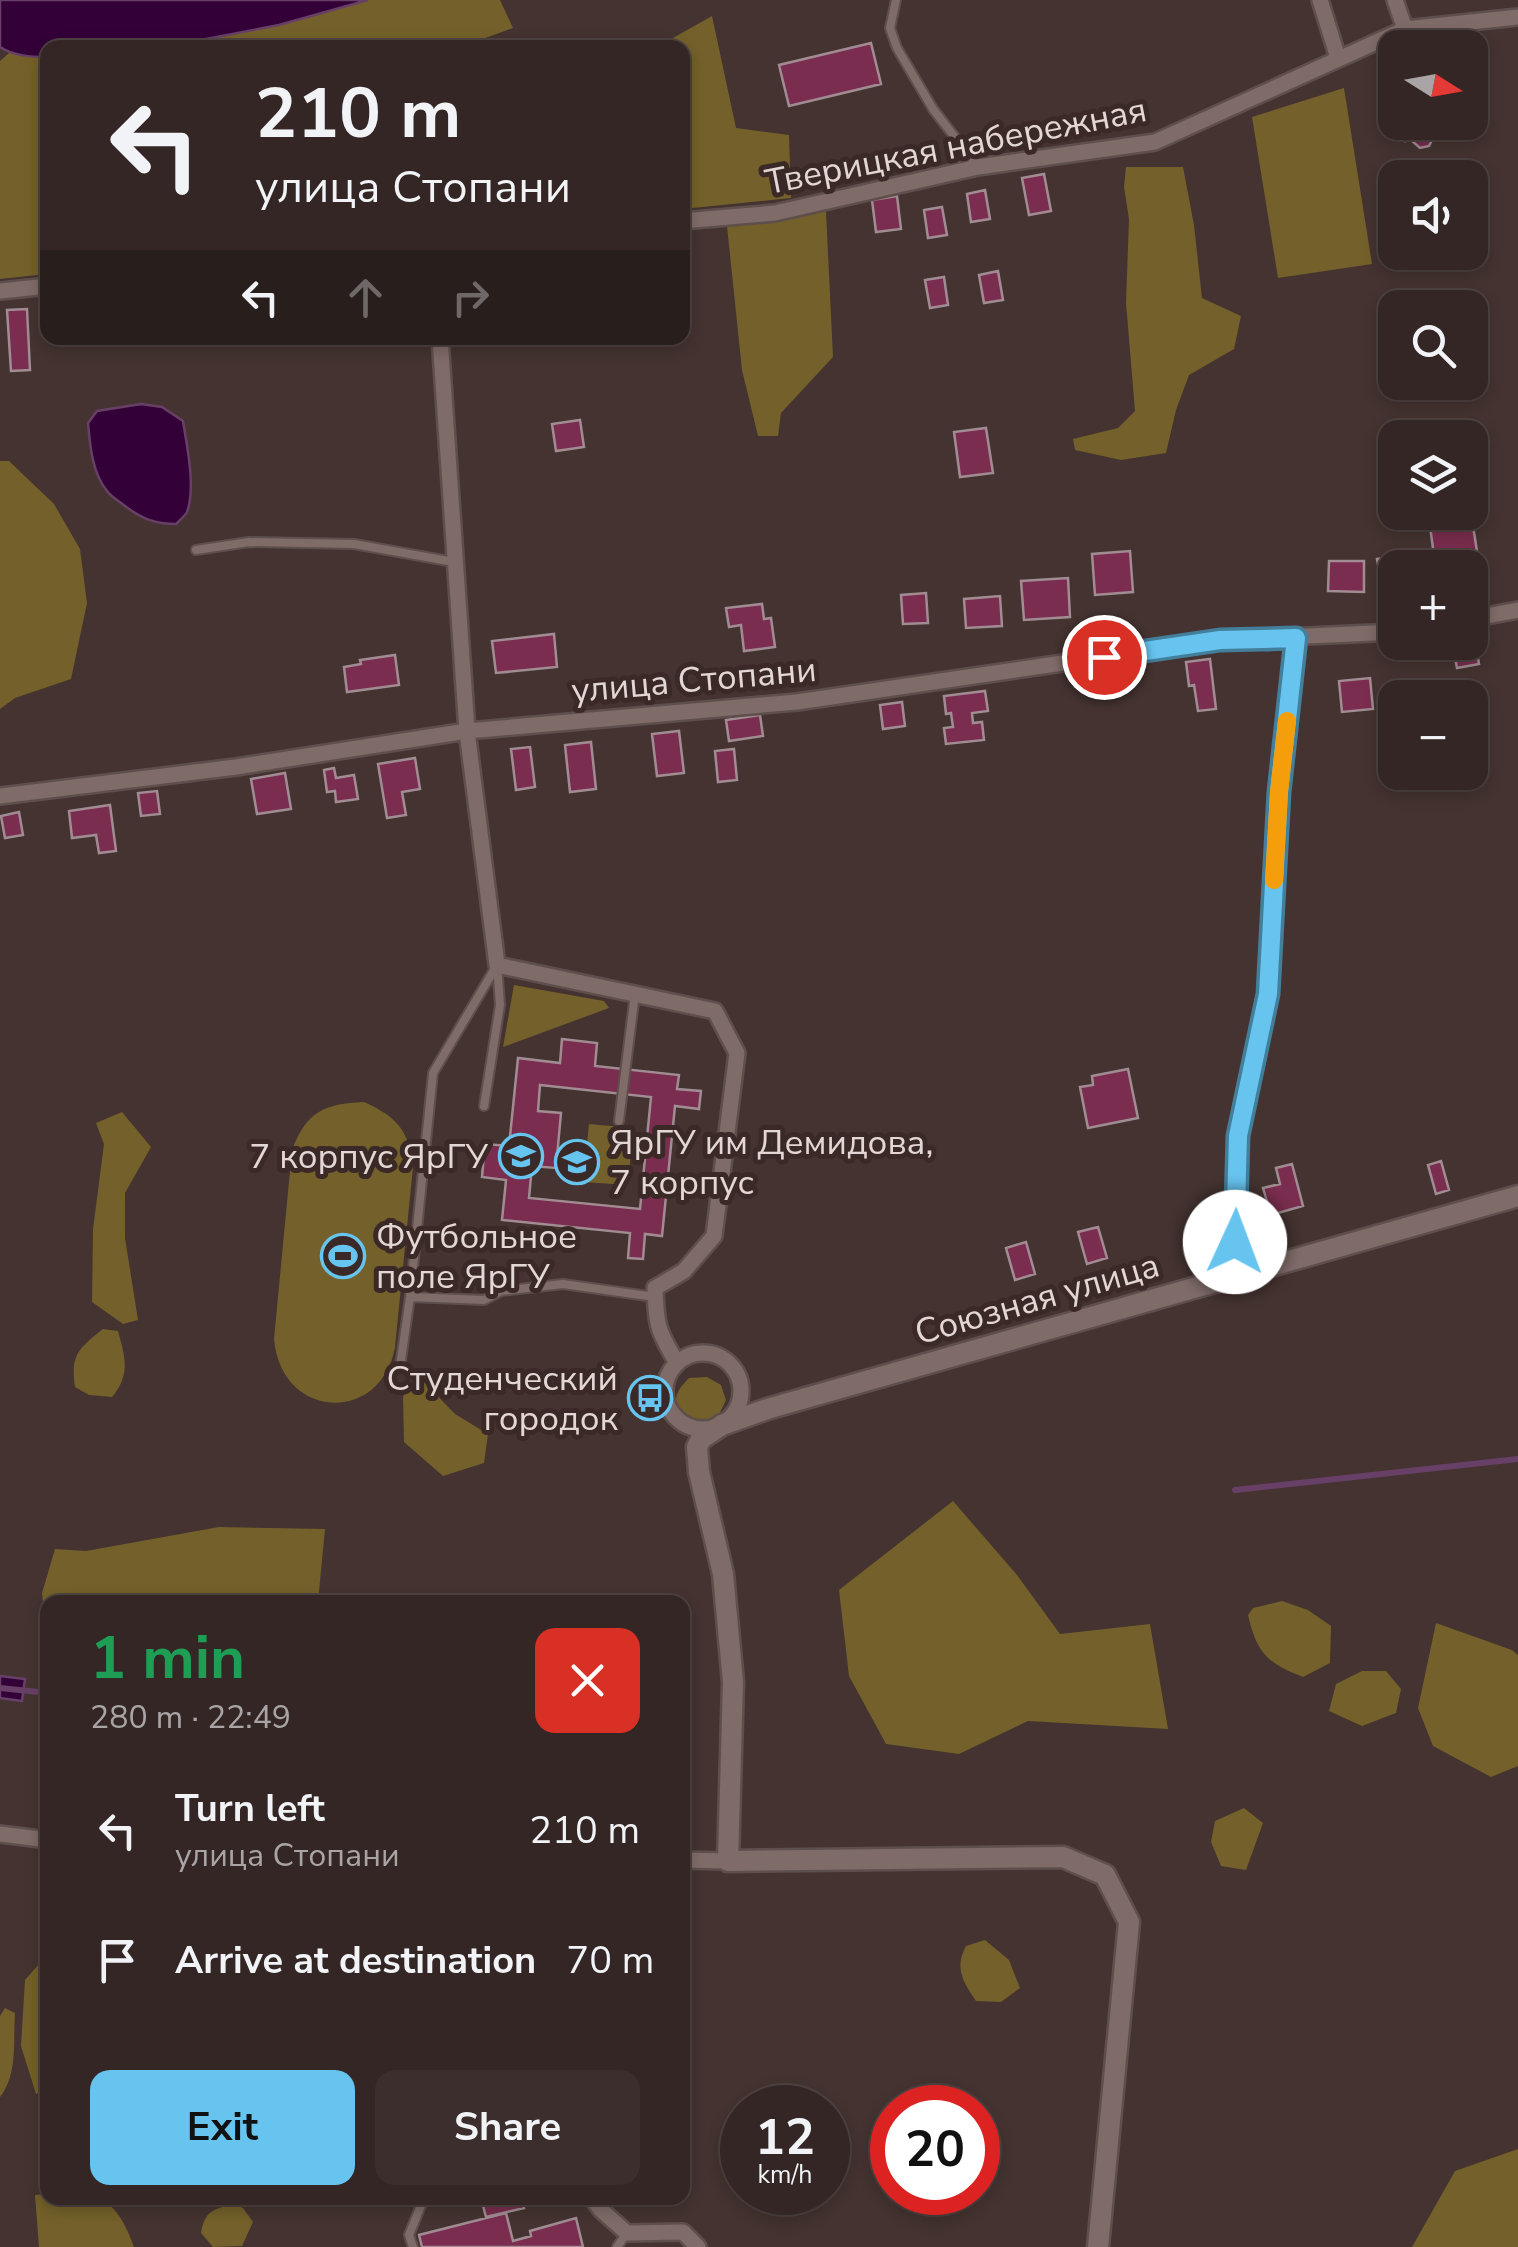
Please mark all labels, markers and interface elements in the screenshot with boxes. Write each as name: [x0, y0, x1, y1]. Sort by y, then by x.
north arrow: [1378, 30, 1488, 140]
map controls: [1378, 30, 1488, 790]
text: 210 m: [255, 66, 461, 162]
icon: left: [90, 80, 220, 210]
street label: Тверицкая набережная: [761, 86, 1151, 206]
text: улица Стопани: [255, 157, 571, 218]
button: sound: [1378, 160, 1488, 270]
icon: left: [233, 270, 288, 325]
icon: ahead: [338, 270, 393, 325]
icon: right: [443, 270, 498, 325]
button: search: [1378, 290, 1488, 400]
button: layers: [1378, 420, 1488, 530]
button: +: [1378, 550, 1488, 660]
pin: [1062, 615, 1147, 700]
icon: arrive: [1077, 630, 1132, 685]
street label: улица Стопани: [570, 646, 818, 714]
button: −: [1378, 680, 1488, 790]
place label: ЯрГУ им Демидова, 7 корпус: [610, 1119, 933, 1206]
place label: 7 корпус ЯрГУ: [249, 1133, 488, 1180]
school or university icon: 7 корпус ЯрГУ: [498, 1133, 544, 1179]
school or university icon: ЯрГУ им Демидова, 7 корпус: [554, 1139, 600, 1185]
position arrow: [1183, 1190, 1287, 1294]
place label: Футбольное поле ЯрГУ: [376, 1213, 577, 1300]
sports icon: Футбольное поле ЯрГУ: [320, 1233, 366, 1279]
street label: Союзная улица: [909, 1242, 1165, 1356]
place label: Студенческий городок: [387, 1355, 619, 1442]
bus stop icon: Студенческий городок: [627, 1375, 673, 1421]
text: 1 min: [90, 1617, 245, 1699]
button: close: [535, 1628, 640, 1733]
text: 280 m · 22:49: [90, 1696, 291, 1739]
text: Turn left: [175, 1783, 325, 1834]
icon: left: [90, 1803, 145, 1858]
text: 210 m: [529, 1805, 640, 1856]
text: улица Стопани: [175, 1834, 400, 1877]
icon: arrive: [90, 1933, 145, 1988]
text: Arrive at destination: [175, 1935, 536, 1986]
text: 70 m: [566, 1935, 654, 1986]
button: Exit: [90, 2070, 355, 2185]
button: Share: [375, 2070, 640, 2185]
speed limit sign: 20: [870, 2085, 1000, 2215]
text: 12: [755, 2103, 815, 2172]
text: km/h: [757, 2158, 813, 2192]

